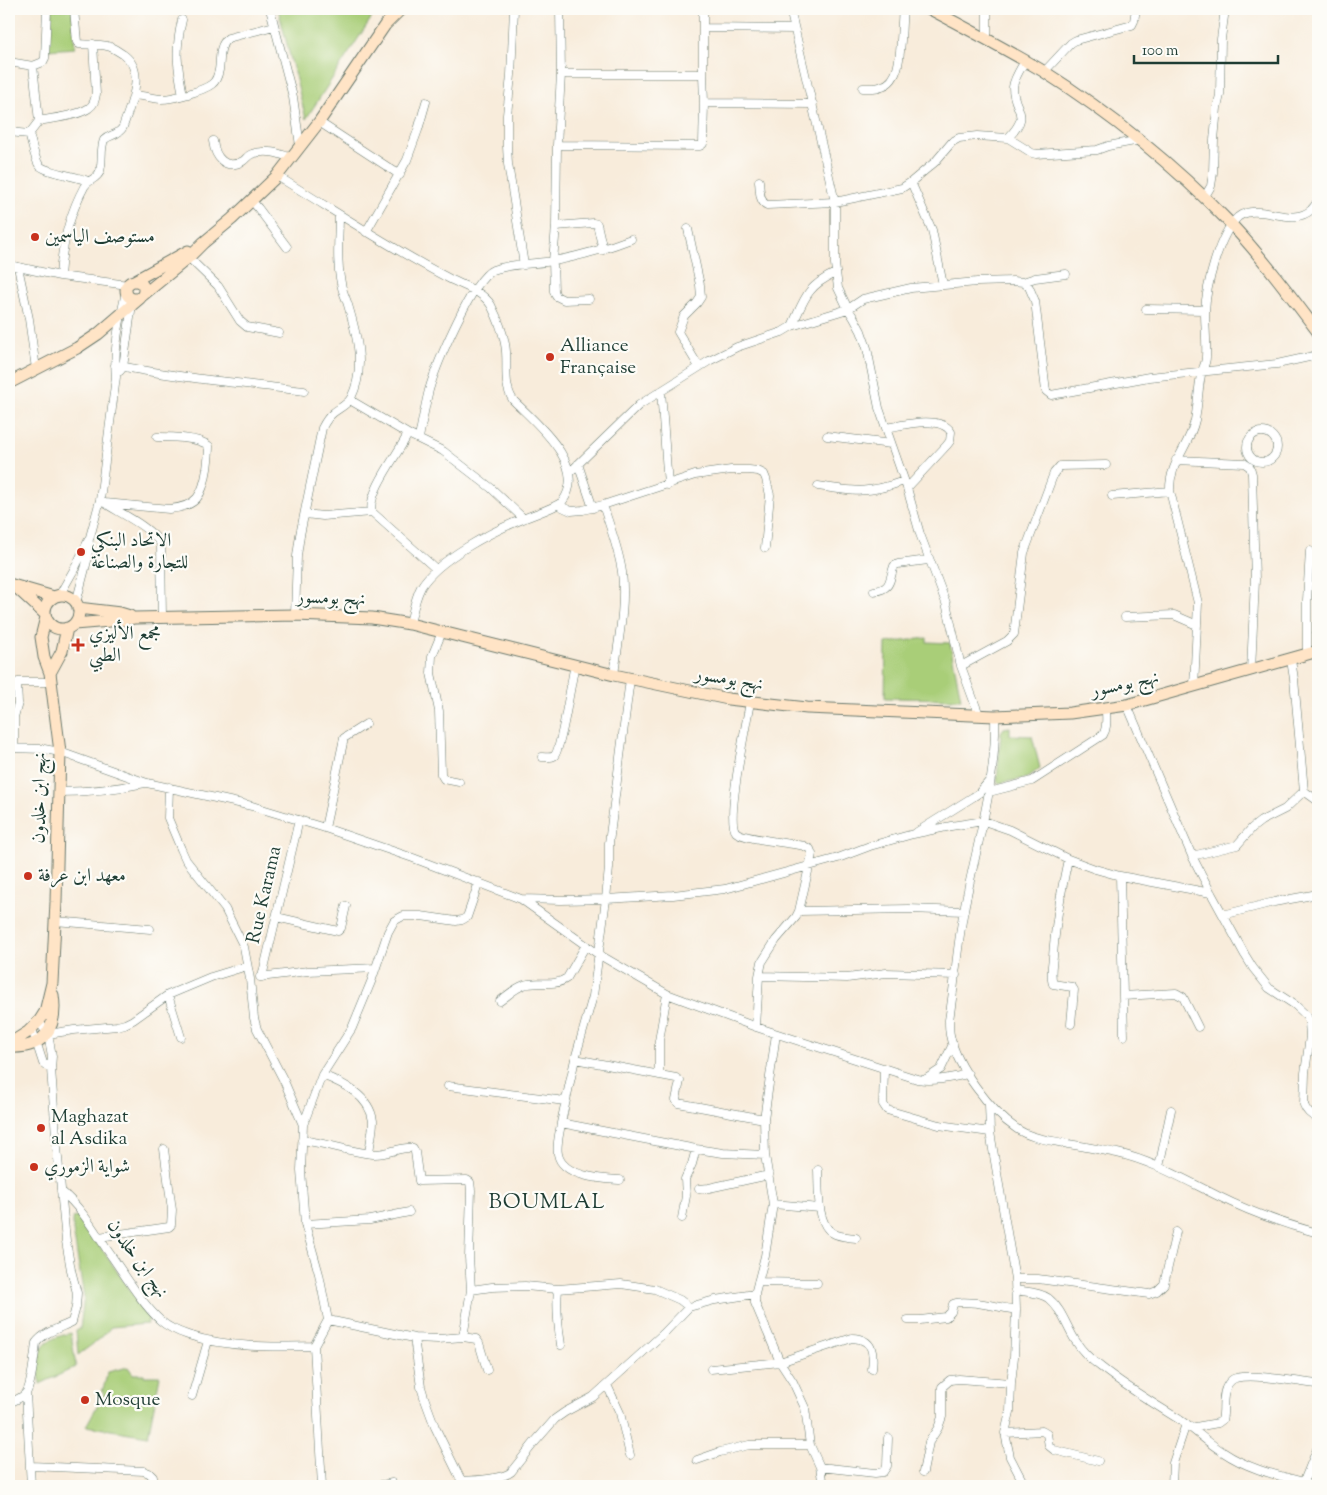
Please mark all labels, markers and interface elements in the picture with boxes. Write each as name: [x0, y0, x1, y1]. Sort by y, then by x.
scale bar: [1134, 32, 1278, 64]
text: 100 m: [1142, 41, 1179, 62]
place label: مستوصف الياسمين: [45, 224, 155, 251]
marker: مستوصف الياسمين: [29, 231, 41, 243]
place label: Alliance Française: [560, 333, 636, 382]
marker: Alliance Française: [544, 351, 556, 363]
place label: الاتحاد البنكي للتجارة والصناعة: [91, 528, 188, 577]
marker: الاتحاد البنكي للتجارة والصناعة: [75, 546, 87, 558]
street label: نهج بومسور: [294, 584, 366, 616]
place label: مجمع الأليزي الطبي: [89, 619, 161, 673]
marker: مجمع الأليزي الطبي: [71, 638, 85, 652]
street label: نهج بومسور: [691, 661, 765, 701]
street label: نهج بومسور: [1087, 665, 1162, 708]
street label: نهج ابن خلدون: [26, 752, 56, 844]
street label: Rue Karama: [241, 843, 289, 947]
place label: معهد ابن عرفة: [38, 863, 126, 890]
marker: معهد ابن عرفة: [22, 870, 34, 882]
place label: Maghazat al Asdika: [51, 1104, 129, 1153]
marker: Maghazat al Asdika: [35, 1122, 47, 1134]
place label: شواية الزموري: [44, 1154, 130, 1181]
marker: شواية الزموري: [28, 1161, 40, 1173]
district label: BOUMLAL: [489, 1188, 605, 1218]
street label: نهج ابن خلدون: [98, 1214, 174, 1305]
place label: Mosque: [95, 1387, 160, 1414]
marker: Mosque: [79, 1394, 91, 1406]

